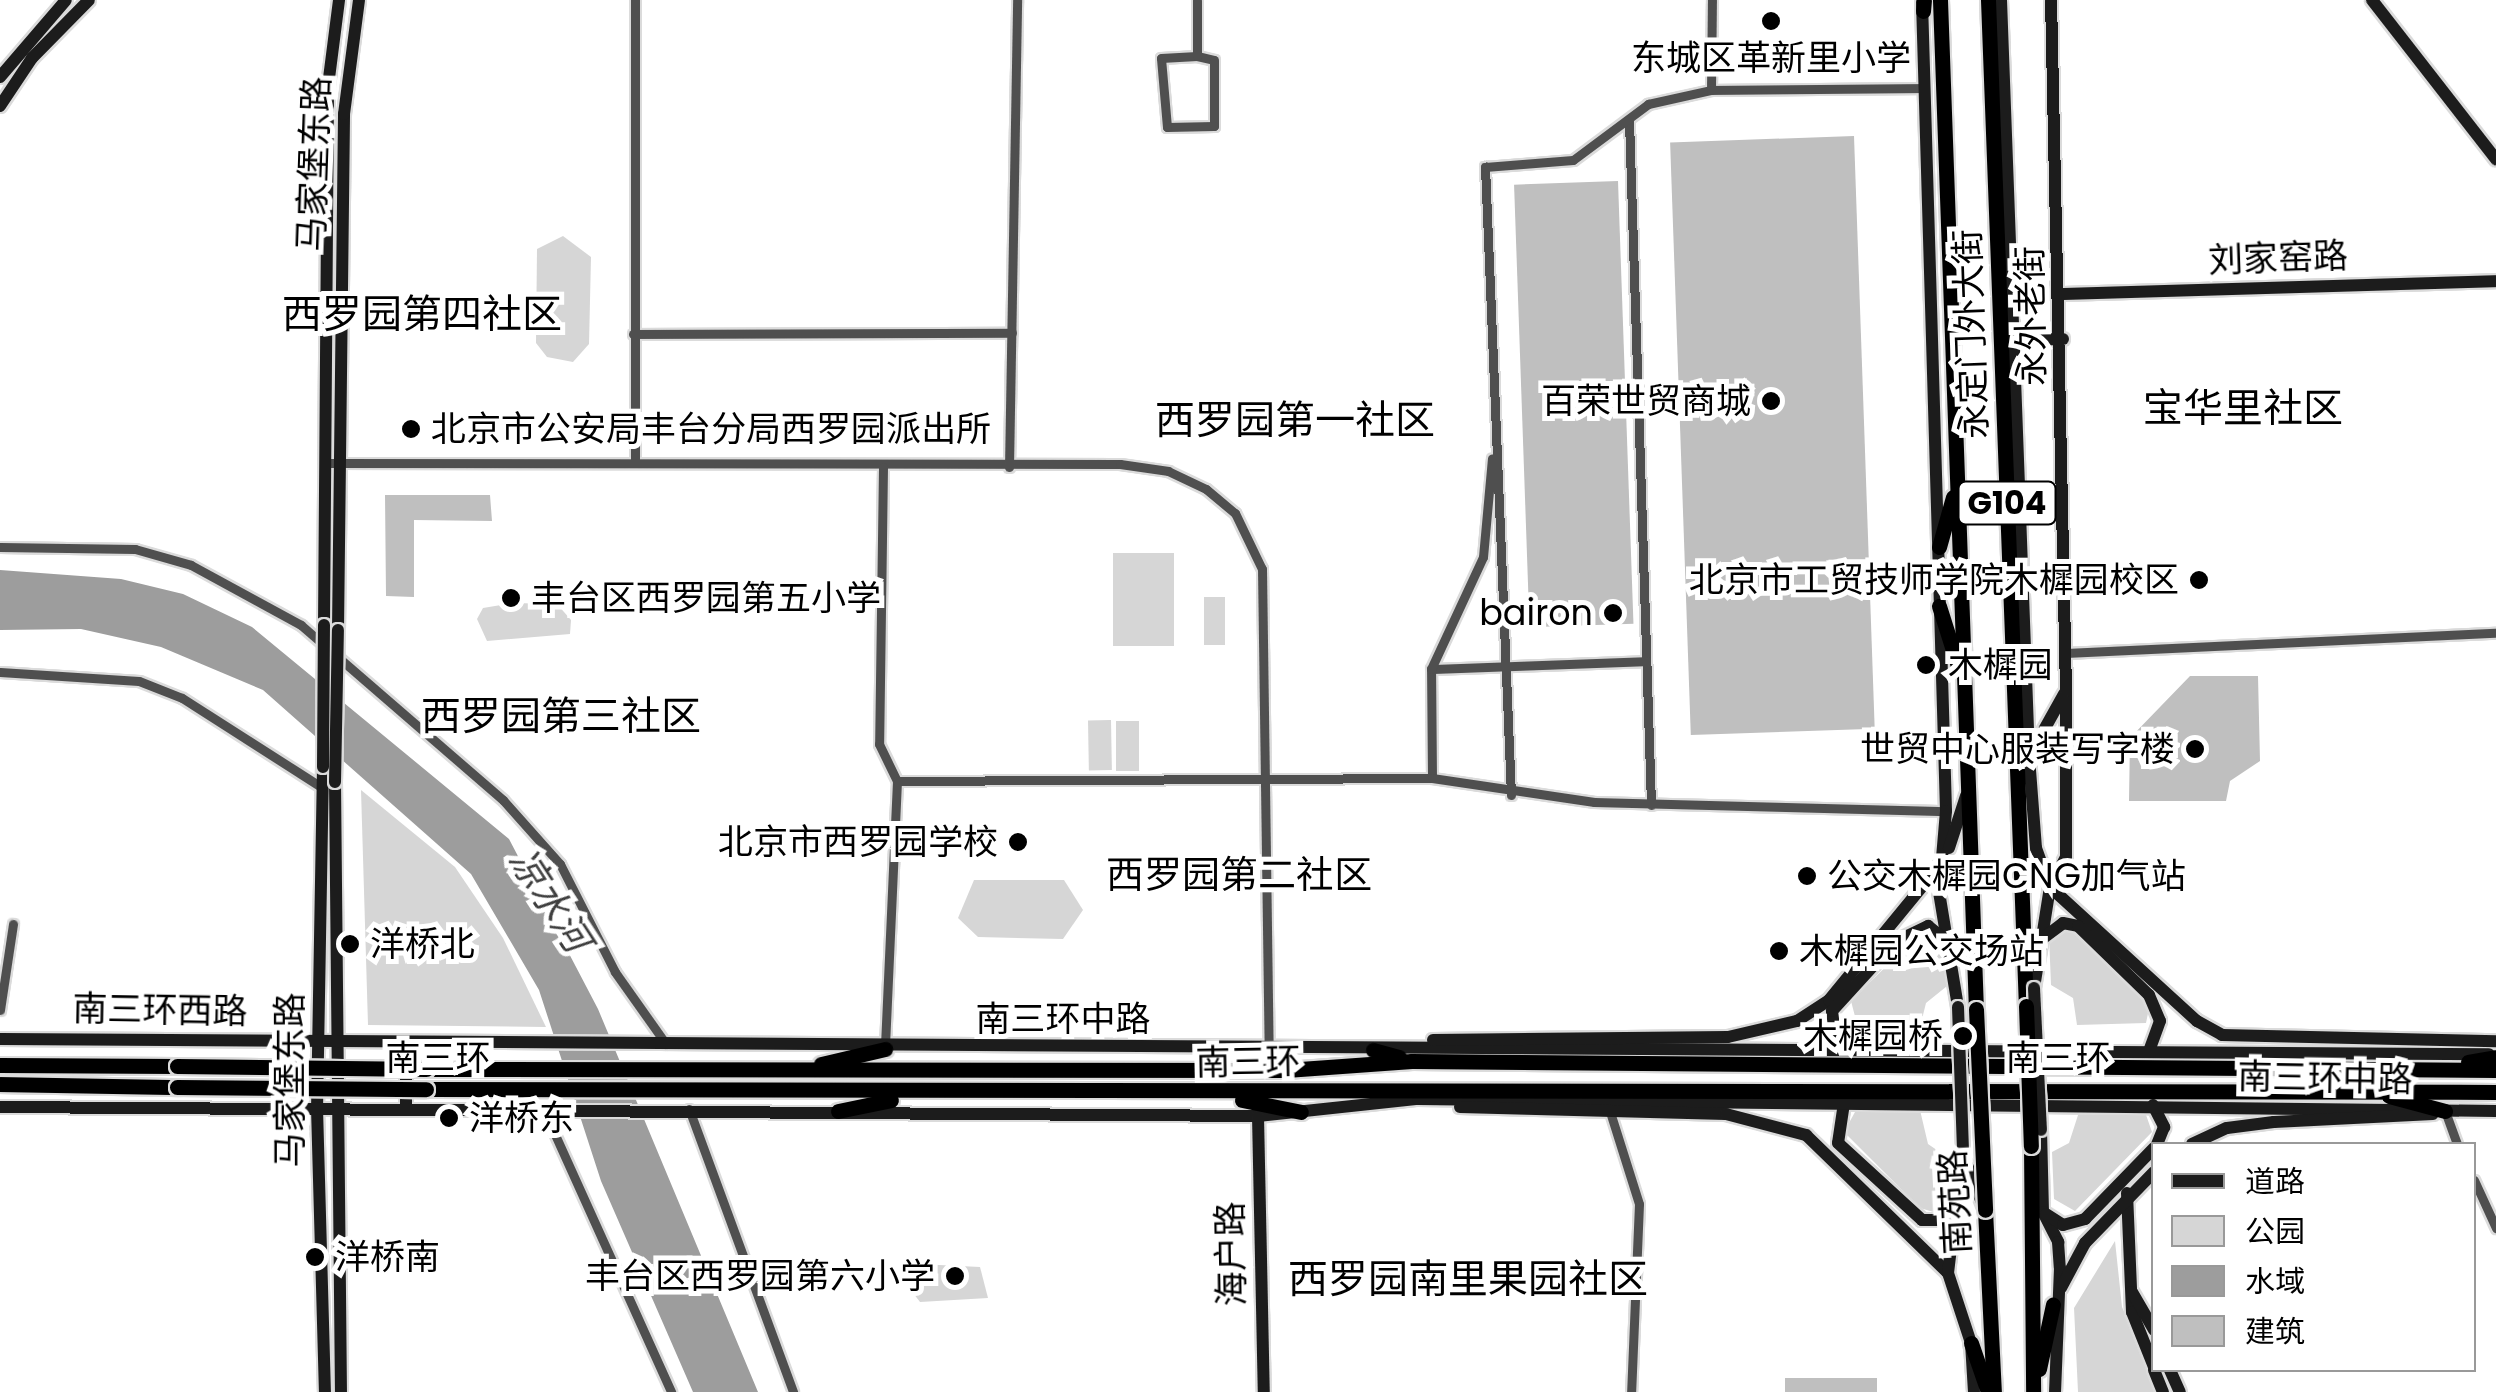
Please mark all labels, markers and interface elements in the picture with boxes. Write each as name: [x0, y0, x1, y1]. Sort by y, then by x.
marker: 东城区革新里小学: [1760, 10, 1782, 32]
place label: 东城区革新里小学: [1631, 37, 1911, 79]
street label: 马家堡东路: [290, 76, 338, 252]
street label: 永定门外大街: [1946, 228, 1996, 440]
street label: 刘家窑路: [2207, 235, 2349, 281]
street label: 永外老街: [2009, 246, 2053, 386]
district label: 西罗园第四社区: [282, 290, 562, 338]
place label: 百荣世贸商城: [1541, 380, 1751, 422]
district label: 宝华里社区: [2143, 384, 2343, 432]
marker: 百荣世贸商城: [1760, 390, 1782, 412]
district label: 西罗园第一社区: [1155, 396, 1435, 444]
place label: 北京市公安局丰台分局西罗园派出所: [431, 408, 991, 450]
marker: 北京市公安局丰台分局西罗园派出所: [400, 418, 422, 440]
road number: G104: [1957, 476, 2057, 530]
place label: 北京市工贸技师学院木樨园校区: [1689, 559, 2179, 601]
marker: 北京市工贸技师学院木樨园校区: [2188, 569, 2210, 591]
place label: 丰台区西罗园第五小学: [531, 577, 881, 619]
marker: 丰台区西罗园第五小学: [500, 587, 522, 609]
place label: bairon: [1479, 592, 1593, 634]
marker: bairon: [1602, 602, 1624, 624]
place label: 木樨园: [1948, 644, 2053, 686]
marker: 木樨园: [1913, 652, 1939, 678]
district label: 西罗园第三社区: [421, 692, 701, 740]
place label: 世贸中心服装写字楼: [1860, 728, 2175, 770]
marker: 世贸中心服装写字楼: [2184, 738, 2206, 760]
place label: 北京市西罗园学校: [718, 821, 998, 863]
marker: 北京市西罗园学校: [1007, 831, 1029, 853]
water label: 凉水河: [500, 840, 600, 960]
district label: 西罗园第二社区: [1106, 852, 1372, 898]
place label: 公交木樨园CNG加气站: [1827, 855, 2186, 897]
marker: 公交木樨园CNG加气站: [1796, 865, 1818, 887]
place label: 洋桥北: [370, 923, 475, 965]
place label: 木樨园公交场站: [1799, 930, 2044, 972]
marker: 洋桥北: [339, 933, 361, 955]
marker: 木樨园公交场站: [1768, 940, 1790, 962]
street label: 南三环西路: [72, 987, 248, 1033]
street label: 马家堡东路: [269, 993, 311, 1167]
street label: 南三环中路: [976, 998, 1150, 1040]
place label: 木樨园桥: [1803, 1015, 1943, 1057]
marker: 木樨园桥: [1952, 1025, 1974, 1047]
street label: 南三环: [386, 1037, 490, 1079]
street label: 南三环: [2006, 1037, 2110, 1079]
street label: 南三环: [1195, 1040, 1301, 1084]
street label: 南三环中路: [2237, 1055, 2413, 1101]
place label: 洋桥东: [469, 1097, 574, 1139]
marker: 洋桥东: [438, 1107, 460, 1129]
legend: [2151, 1142, 2476, 1372]
street label: 南苑路: [1931, 1148, 1979, 1256]
text: 道路: [2245, 1160, 2305, 1203]
street label: 海户路: [1209, 1201, 1253, 1307]
text: 公园: [2245, 1210, 2305, 1253]
place label: 洋桥南: [335, 1236, 440, 1278]
marker: 洋桥南: [304, 1246, 326, 1268]
place label: 丰台区西罗园第六小学: [585, 1255, 935, 1297]
district label: 西罗园南里果园社区: [1288, 1255, 1648, 1303]
text: 水域: [2245, 1260, 2305, 1303]
marker: 丰台区西罗园第六小学: [944, 1265, 966, 1287]
text: 建筑: [2245, 1310, 2305, 1353]

